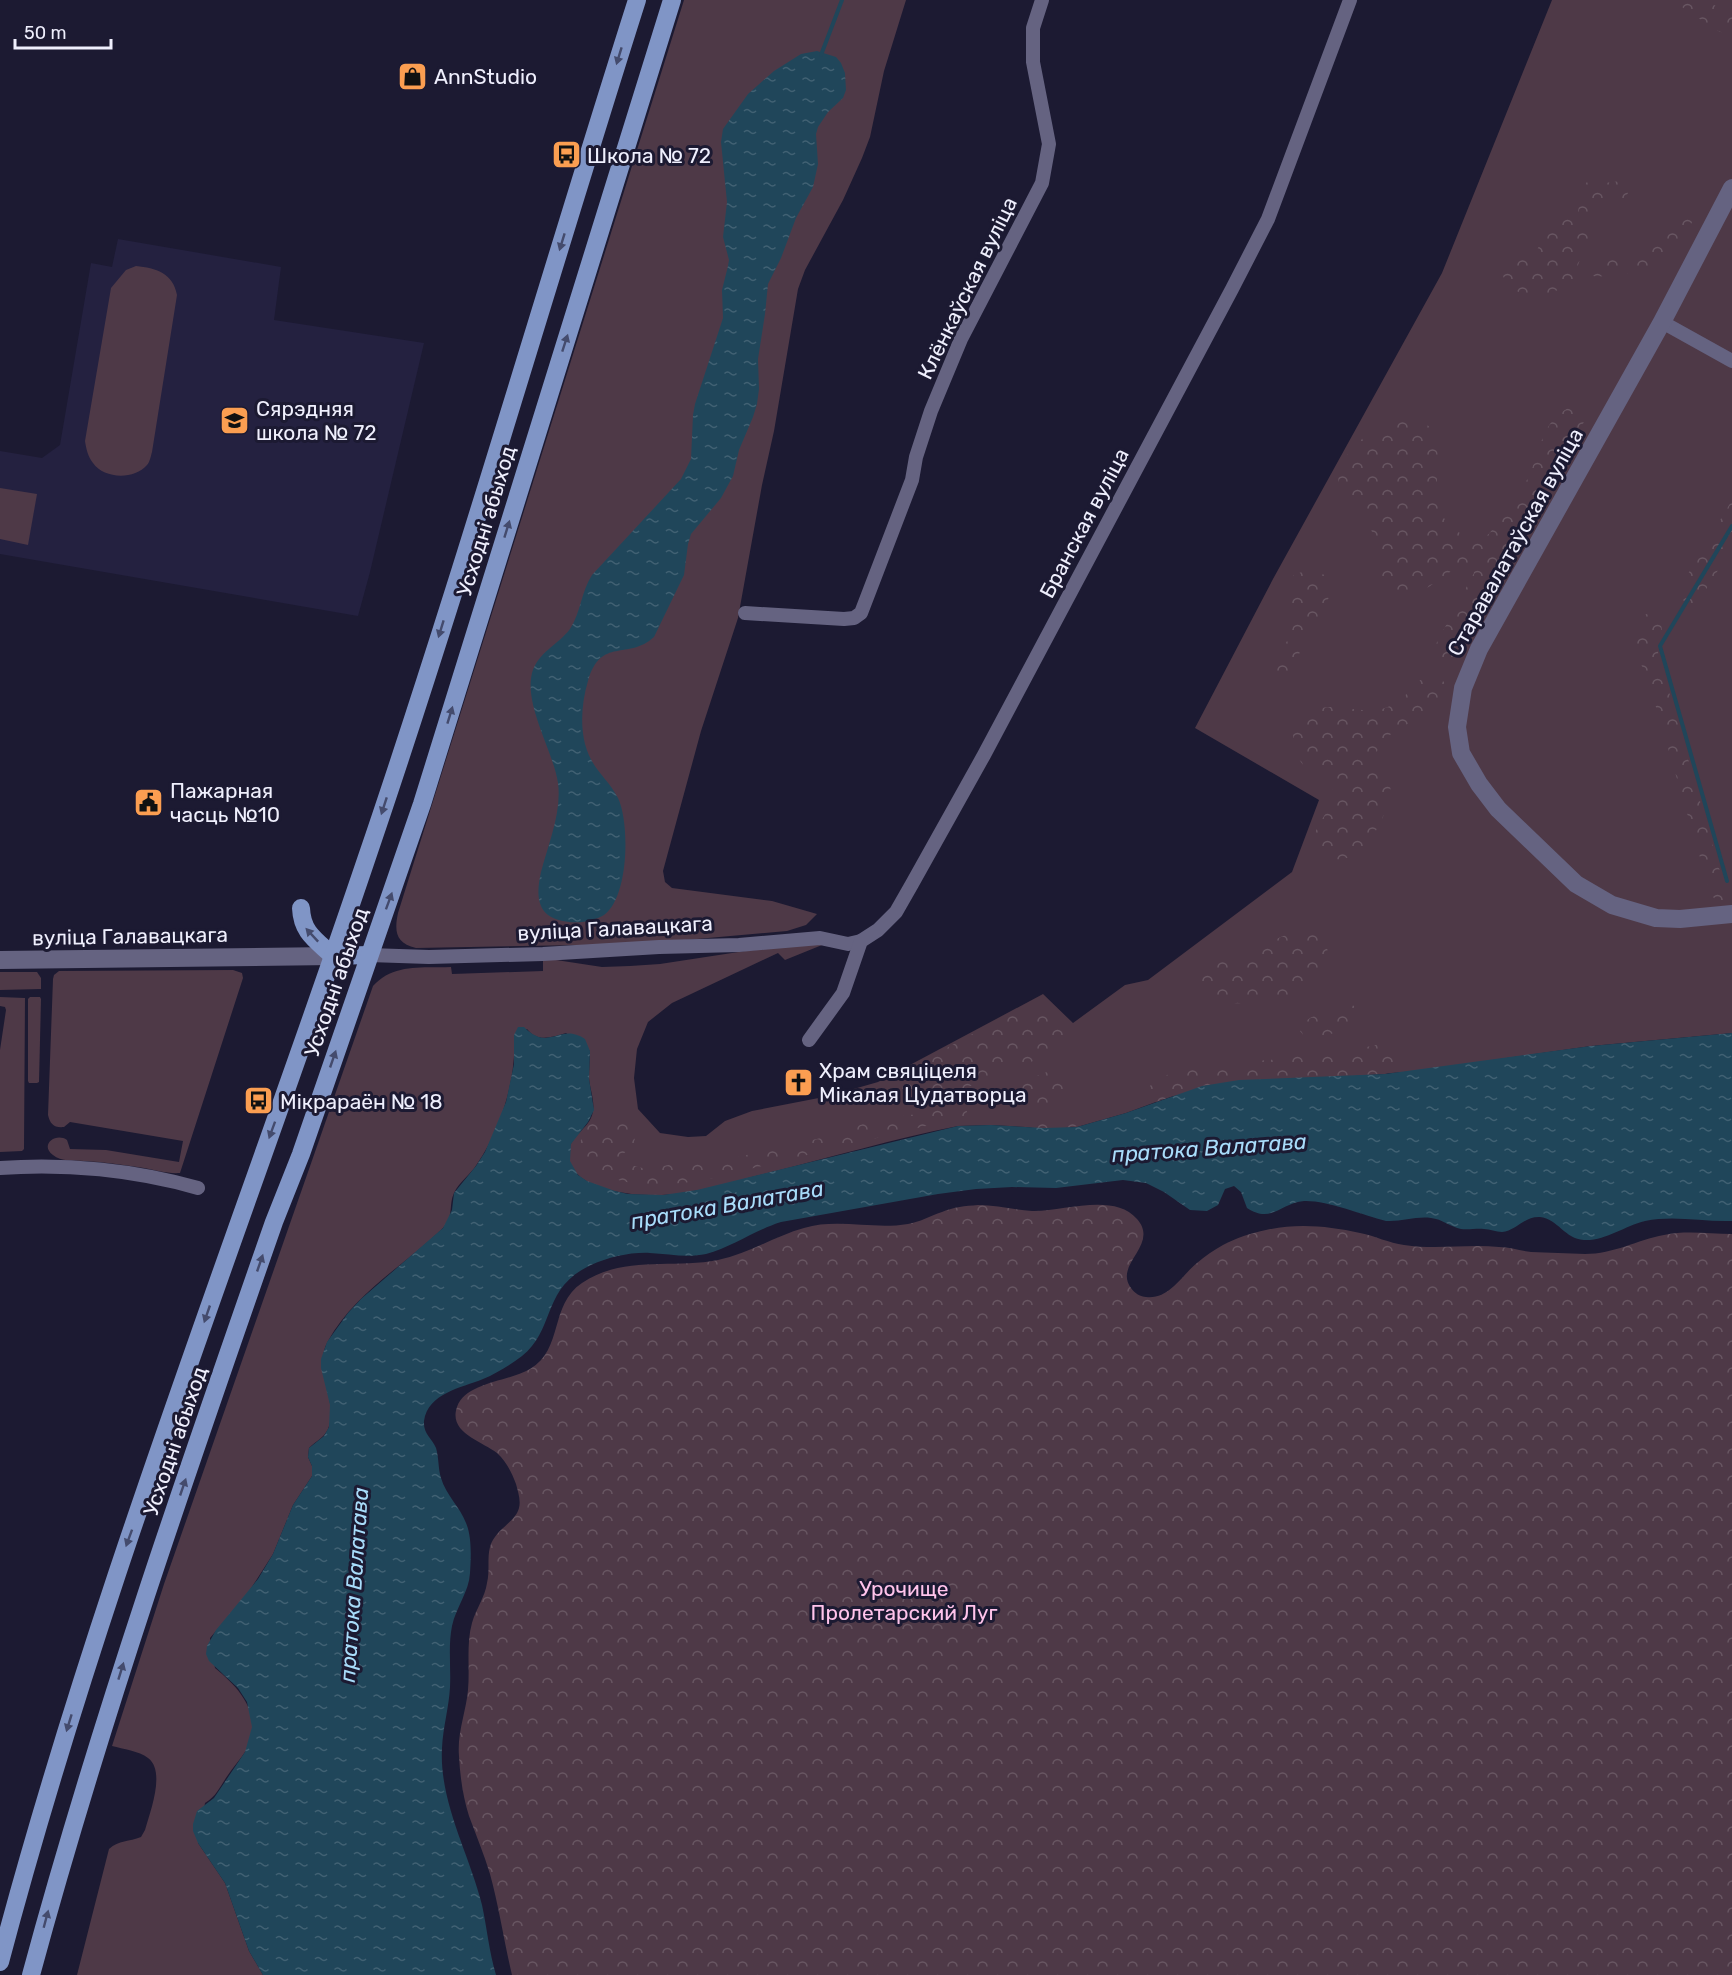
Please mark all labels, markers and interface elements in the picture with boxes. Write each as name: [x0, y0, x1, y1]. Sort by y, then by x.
scale bar: [15, 12, 111, 50]
text: 50 m: [24, 22, 67, 44]
one-way arrow: [614, 47, 623, 65]
shop icon: AnnStudio: [397, 60, 429, 92]
place label: AnnStudio: [434, 64, 537, 89]
bus stop icon: Школа № 72: [550, 139, 582, 171]
place label: Школа № 72: [587, 143, 711, 168]
street label: Клёнкаўская вуліца: [912, 193, 1022, 383]
one-way arrow: [557, 233, 566, 251]
one-way arrow: [561, 334, 570, 352]
place label: Сярэдняя школа № 72: [256, 396, 377, 445]
school or university icon: Сярэдняя школа № 72: [219, 404, 251, 436]
street label: Старавалатаўская вуліца: [1442, 424, 1588, 660]
street label: Усходні абыход: [451, 443, 521, 599]
street label: Бранская вуліца: [1034, 444, 1134, 602]
one-way arrow: [503, 520, 512, 538]
one-way arrow: [436, 620, 445, 638]
one-way arrow: [445, 706, 455, 724]
place label: Пажарная часць №10: [170, 778, 280, 827]
public building icon: Пажарная часць №10: [133, 786, 165, 818]
one-way arrow: [379, 797, 389, 815]
one-way arrow: [384, 891, 394, 909]
street label: Усходні абыход: [299, 904, 373, 1060]
street label: вуліца Галавацкага: [517, 910, 713, 946]
street label: вуліца Галавацкага: [32, 922, 228, 950]
one-way arrow: [305, 928, 319, 942]
one-way arrow: [329, 1050, 339, 1068]
place label: Храм свяціцеля Мікалая Цудатворца: [819, 1058, 1027, 1107]
church icon: Храм свяціцеля Мікалая Цудатворца: [782, 1066, 814, 1098]
bus stop icon: Мікрараён № 18: [243, 1085, 275, 1117]
place label: Мікрараён № 18: [280, 1089, 443, 1114]
one-way arrow: [266, 1121, 276, 1139]
water label: пратока Валатава: [1110, 1128, 1308, 1168]
water label: пратока Валатава: [628, 1175, 826, 1235]
one-way arrow: [256, 1253, 265, 1271]
one-way arrow: [201, 1305, 211, 1323]
street label: Усходні абыход: [138, 1363, 212, 1519]
one-way arrow: [179, 1478, 189, 1496]
water label: пратока Валатава: [334, 1486, 374, 1684]
one-way arrow: [124, 1529, 134, 1547]
park label: Урочище Пролетарский Луг: [810, 1576, 998, 1625]
one-way arrow: [117, 1662, 126, 1680]
one-way arrow: [64, 1714, 73, 1732]
one-way arrow: [42, 1909, 52, 1928]

